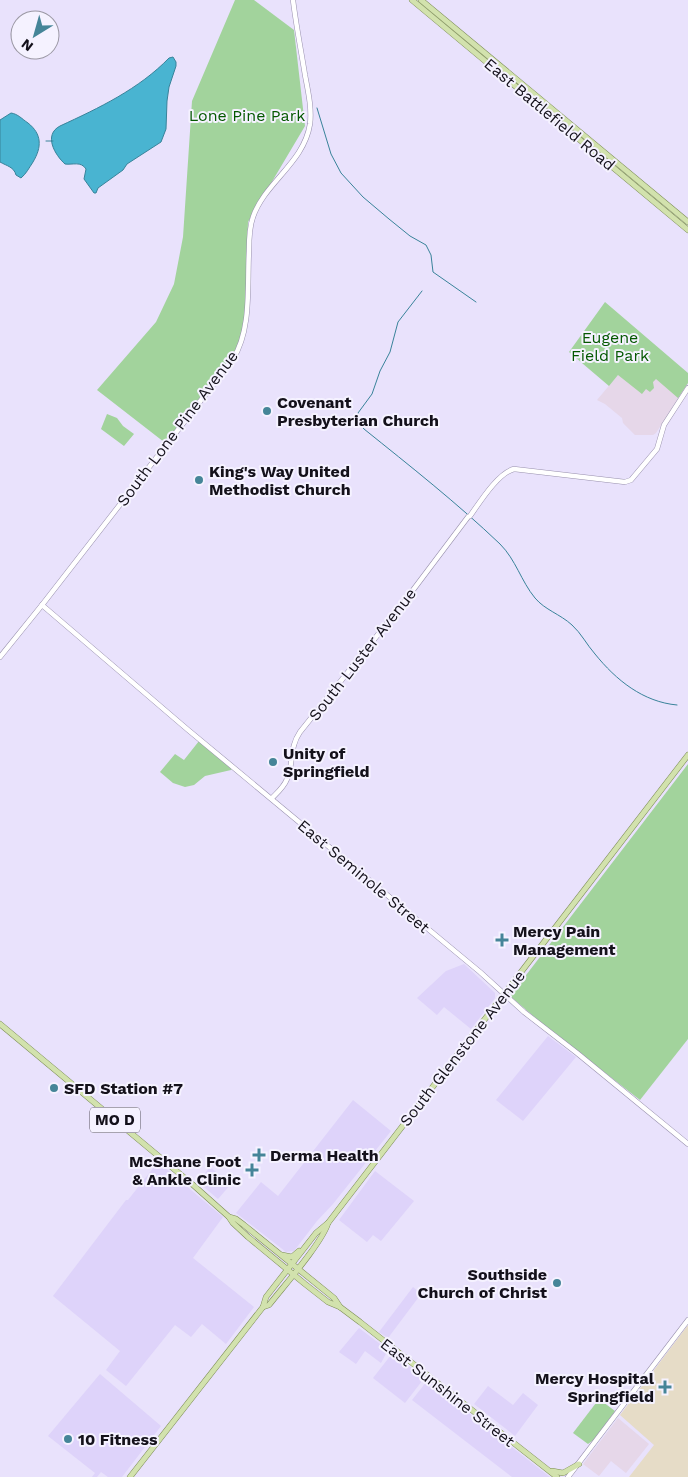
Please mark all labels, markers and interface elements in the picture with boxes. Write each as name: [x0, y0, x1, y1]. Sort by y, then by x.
north arrow: [10, 10, 60, 60]
text: N: [18, 36, 36, 55]
street label: East Battlefield Road: [480, 54, 619, 175]
park label: Lone Pine Park: [189, 106, 305, 125]
park label: Eugene Field Park: [571, 328, 649, 365]
street label: South Lone Pine Avenue: [113, 347, 242, 510]
place label: Covenant Presbyterian Church: [277, 393, 439, 430]
marker: Covenant Presbyterian Church: [261, 405, 273, 417]
place label: King's Way United Methodist Church: [209, 462, 351, 499]
marker: King's Way United Methodist Church: [193, 474, 205, 486]
street label: South Luster Avenue: [305, 584, 420, 724]
place label: Unity of Springfield: [283, 744, 370, 781]
marker: Unity of Springfield: [267, 756, 279, 768]
street label: East Seminole Street: [294, 816, 434, 937]
place label: Mercy Pain Management: [513, 922, 615, 959]
marker: Mercy Pain Management: [495, 933, 509, 947]
street label: South Glenstone Avenue: [396, 967, 529, 1130]
place label: SFD Station #7: [64, 1079, 183, 1098]
marker: SFD Station #7: [48, 1082, 60, 1094]
road number: MO D: [90, 1108, 140, 1132]
place label: Derma Health: [270, 1146, 379, 1165]
marker: Derma Health: [252, 1148, 266, 1162]
place label: McShane Foot & Ankle Clinic: [129, 1152, 241, 1189]
marker: McShane Foot & Ankle Clinic: [245, 1163, 259, 1177]
place label: Southside Church of Christ: [418, 1265, 547, 1302]
marker: Southside Church of Christ: [551, 1277, 563, 1289]
street label: East Sunshine Street: [377, 1334, 519, 1451]
place label: Mercy Hospital Springfield: [535, 1369, 655, 1406]
marker: Mercy Hospital Springfield: [658, 1380, 672, 1394]
place label: 10 Fitness: [78, 1430, 158, 1449]
marker: 10 Fitness: [62, 1433, 74, 1445]

